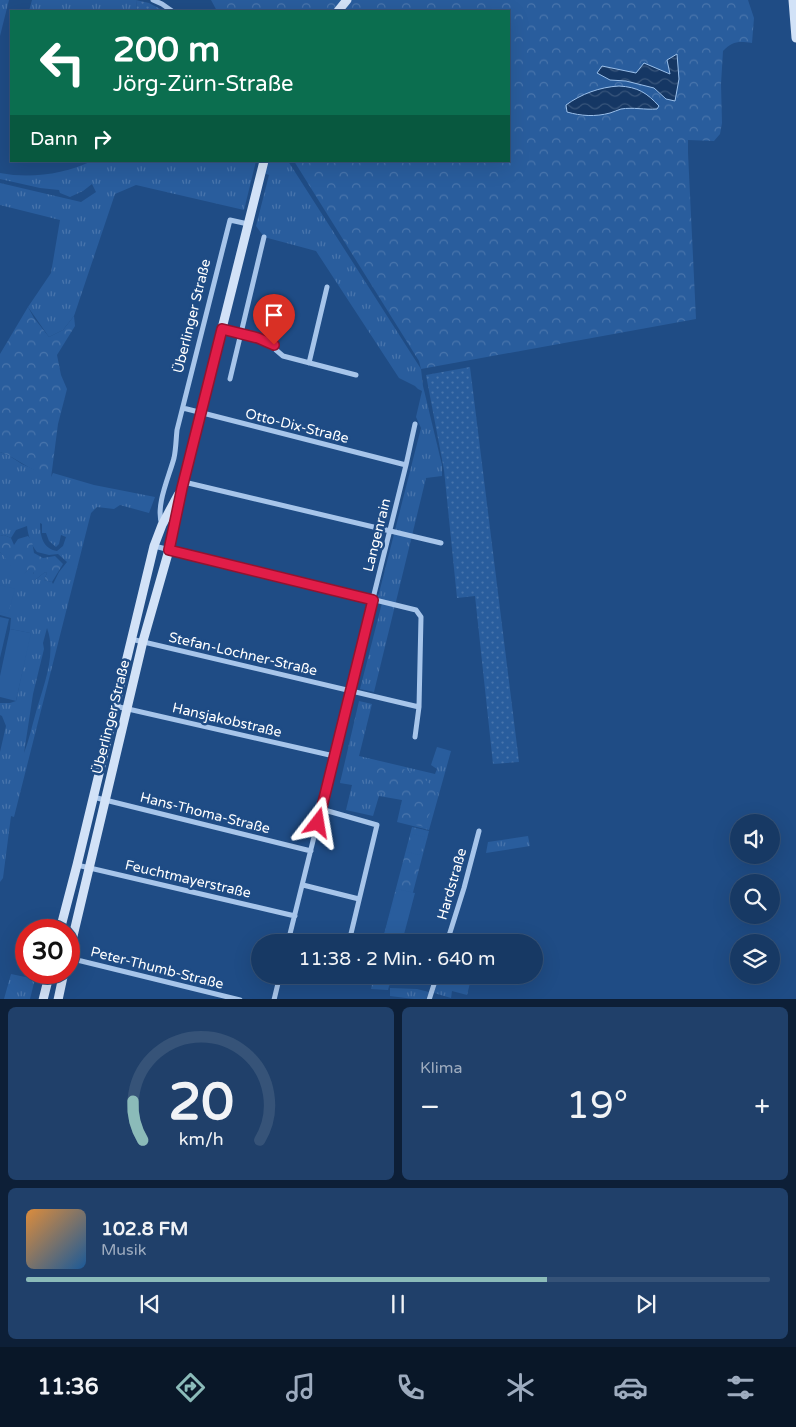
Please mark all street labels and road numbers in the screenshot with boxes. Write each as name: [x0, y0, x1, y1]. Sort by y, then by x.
street label: Überlinger Straße: [170, 257, 214, 375]
street label: Otto-Dix-Straße: [243, 405, 351, 447]
street label: Langenrain: [360, 497, 394, 573]
street label: Stefan-Lochner-Straße: [167, 629, 319, 679]
street label: Überlinger Straße: [89, 658, 133, 776]
street label: Hansjakobstraße: [171, 699, 283, 741]
street label: Hans-Thoma-Straße: [138, 789, 272, 837]
street label: Hardstraße: [434, 846, 470, 922]
street label: Feuchtmayerstraße: [123, 856, 253, 902]
street label: Peter-Thumb-Straße: [89, 943, 225, 993]

